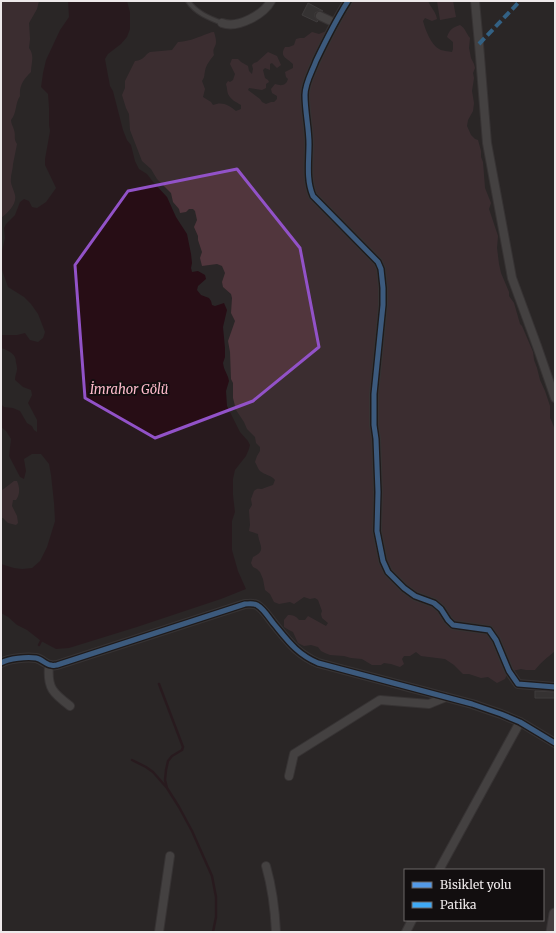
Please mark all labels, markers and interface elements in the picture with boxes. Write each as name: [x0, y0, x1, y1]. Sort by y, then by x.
water label: İmrahor Gölü: [90, 381, 169, 398]
legend: [404, 869, 544, 921]
text: Bisiklet yolu: [440, 877, 512, 892]
text: Patika: [440, 897, 477, 912]

